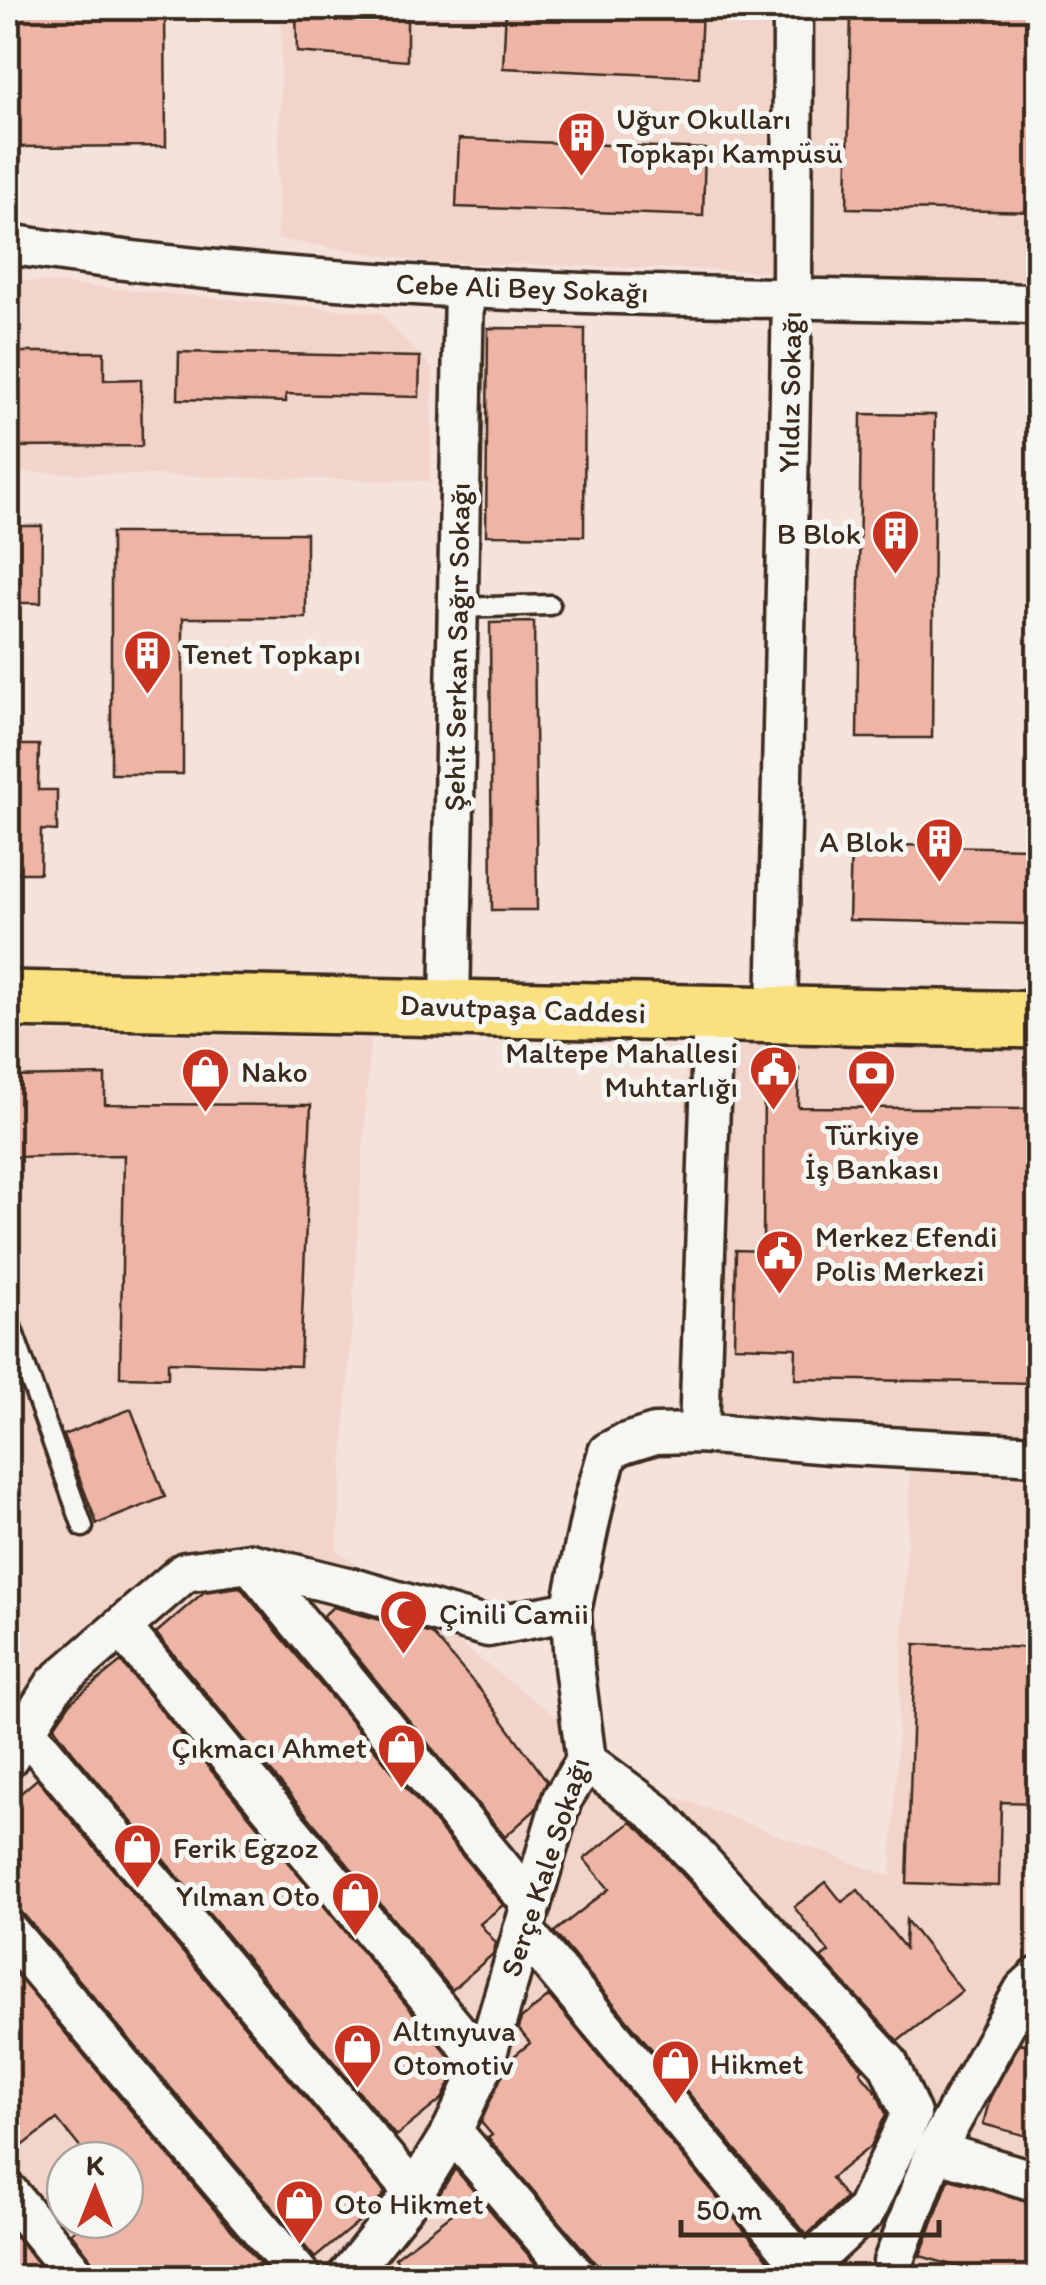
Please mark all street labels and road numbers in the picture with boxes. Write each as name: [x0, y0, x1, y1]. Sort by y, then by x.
street label: Cebe Ali Bey Sokağı: [395, 265, 649, 310]
street label: Yıldız Sokağı: [770, 311, 809, 473]
street label: Şehit Serkan Sağır Sokağı: [435, 482, 478, 812]
street label: Davutpaşa Caddesi: [399, 986, 647, 1031]
street label: Serçe Kale Sokağı: [492, 1753, 597, 1981]

